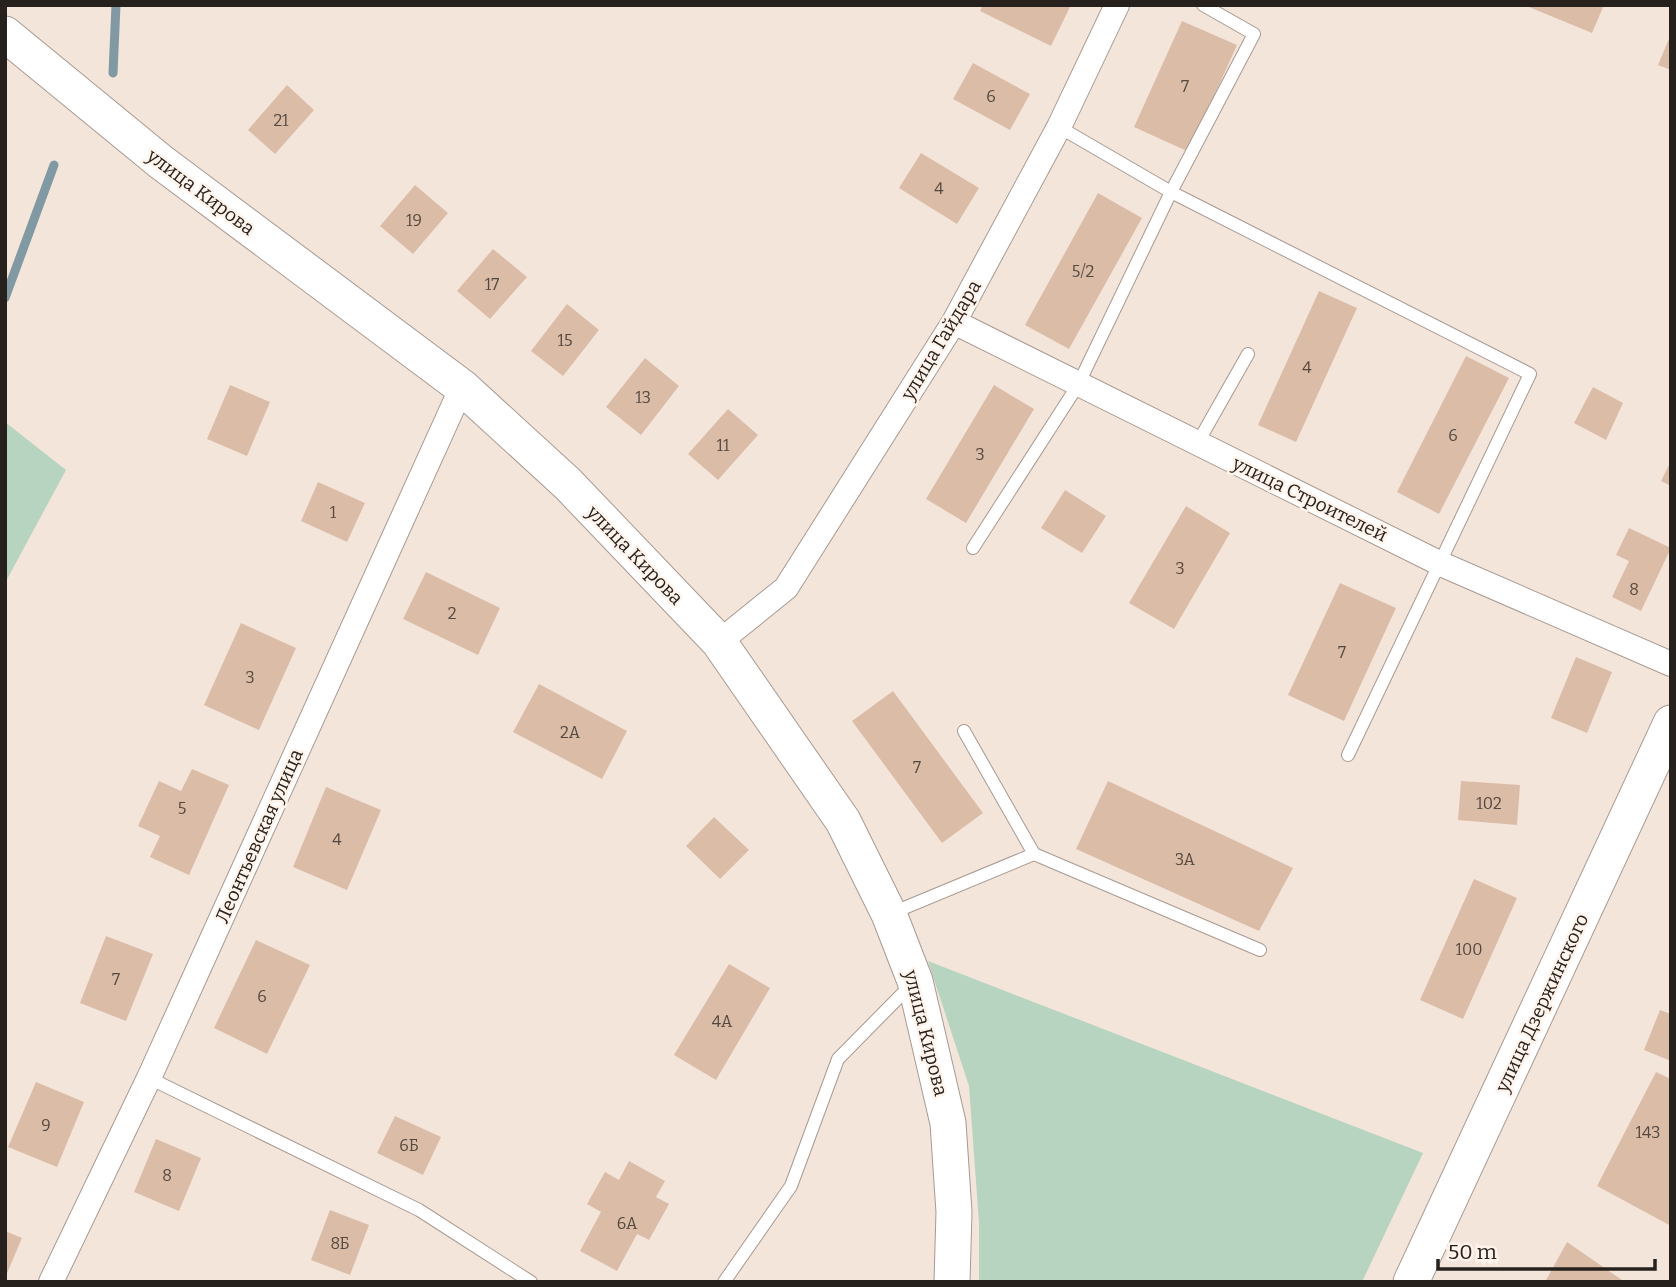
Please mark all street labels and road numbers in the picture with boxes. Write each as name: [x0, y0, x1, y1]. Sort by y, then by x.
street label: улица Кирова: [142, 143, 260, 240]
street label: улица Гайдара: [896, 275, 986, 405]
street label: улица Строителей: [1228, 451, 1391, 546]
street label: улица Кирова: [581, 500, 688, 610]
street label: Леонтьевская улица: [210, 745, 308, 927]
street label: улица Дзержинского: [1490, 910, 1594, 1097]
street label: улица Кирова: [899, 967, 953, 1099]

